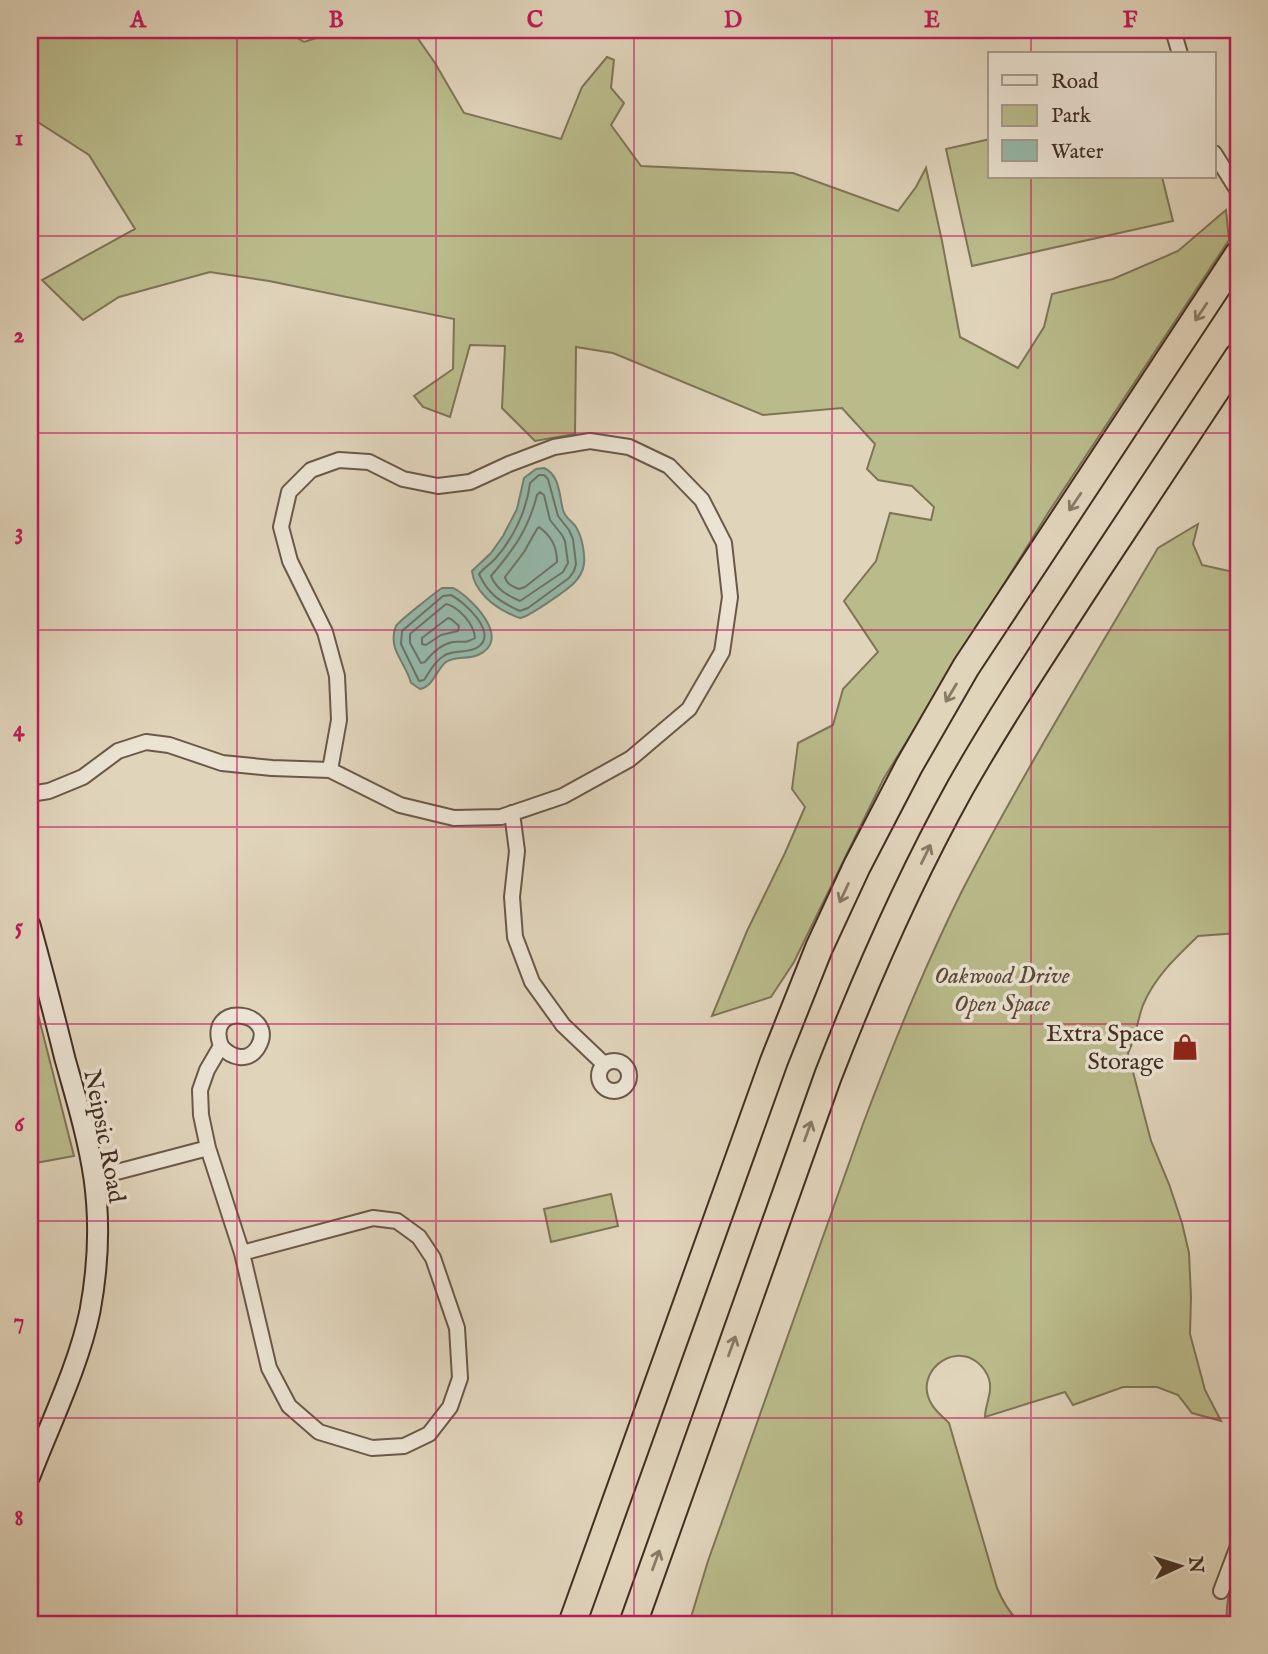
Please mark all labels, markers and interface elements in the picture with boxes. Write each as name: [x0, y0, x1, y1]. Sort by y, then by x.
text: A: [129, 6, 147, 35]
text: B: [328, 6, 344, 35]
text: C: [527, 6, 544, 35]
text: D: [724, 6, 742, 35]
text: E: [924, 6, 940, 35]
text: F: [1123, 6, 1138, 35]
legend: [988, 52, 1216, 178]
text: Road: [1051, 69, 1099, 96]
text: Park: [1051, 103, 1092, 130]
text: 1: [15, 124, 23, 153]
text: Water: [1051, 139, 1104, 166]
one-way arrow: [1193, 302, 1207, 322]
text: 2: [14, 321, 25, 350]
one-way arrow: [1068, 492, 1082, 511]
text: 3: [15, 518, 23, 547]
one-way arrow: [943, 682, 957, 702]
text: 4: [13, 715, 25, 744]
one-way arrow: [919, 844, 933, 865]
one-way arrow: [837, 882, 850, 903]
text: 5: [15, 913, 24, 942]
park label: Oakwood Drive Open Space: [934, 961, 1070, 1020]
place label: Extra Space Storage: [1046, 1019, 1164, 1078]
shop icon: Extra Space Storage: [1170, 1032, 1200, 1062]
street label: Neipsic Road: [75, 1067, 132, 1206]
text: 6: [14, 1110, 25, 1139]
one-way arrow: [803, 1121, 815, 1143]
text: 7: [14, 1307, 24, 1336]
one-way arrow: [727, 1335, 739, 1357]
text: 8: [14, 1504, 24, 1533]
north arrow: [1146, 1532, 1216, 1602]
one-way arrow: [651, 1549, 663, 1571]
text: N: [1182, 1555, 1208, 1575]

